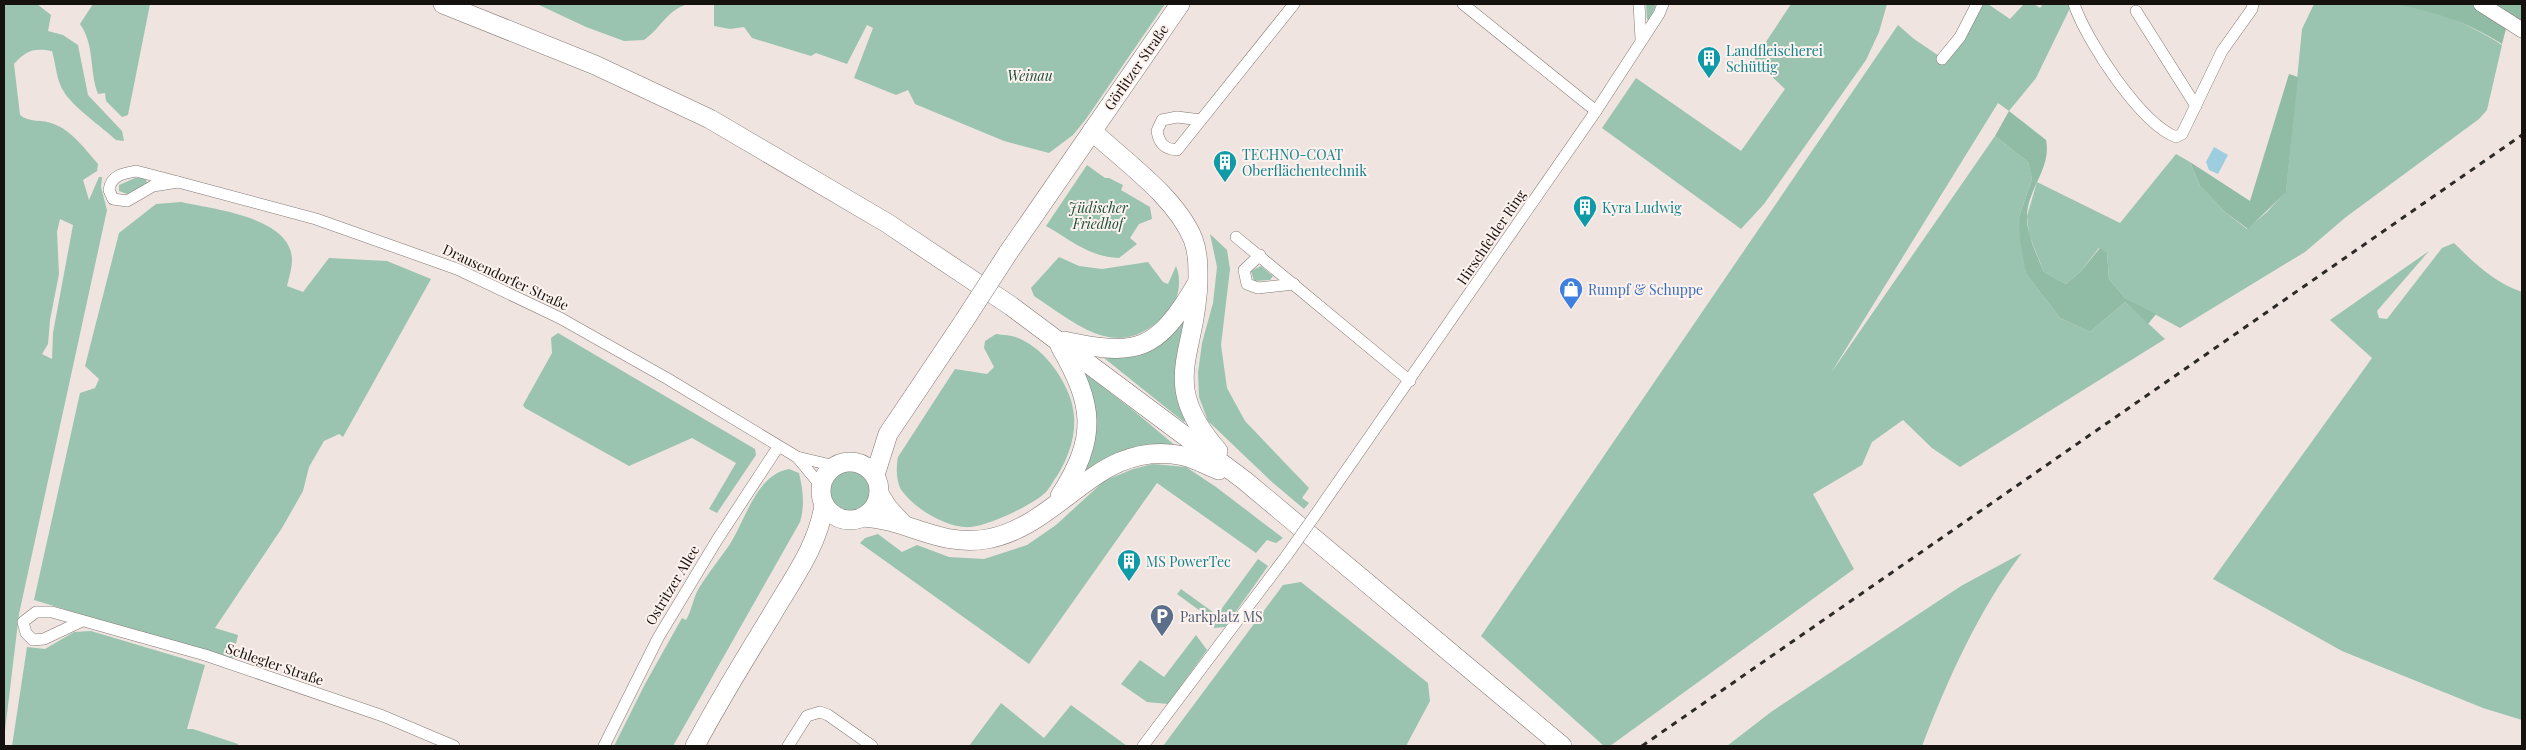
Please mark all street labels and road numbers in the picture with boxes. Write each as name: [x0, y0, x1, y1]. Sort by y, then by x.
street label: Görlitzer Straße: [1099, 20, 1173, 114]
street label: Hirschfelder Ring: [1452, 185, 1530, 288]
street label: Drausendorfer Straße: [440, 239, 572, 315]
street label: Ostritzer Allee: [641, 541, 703, 629]
street label: Schlegler Straße: [224, 638, 326, 690]

